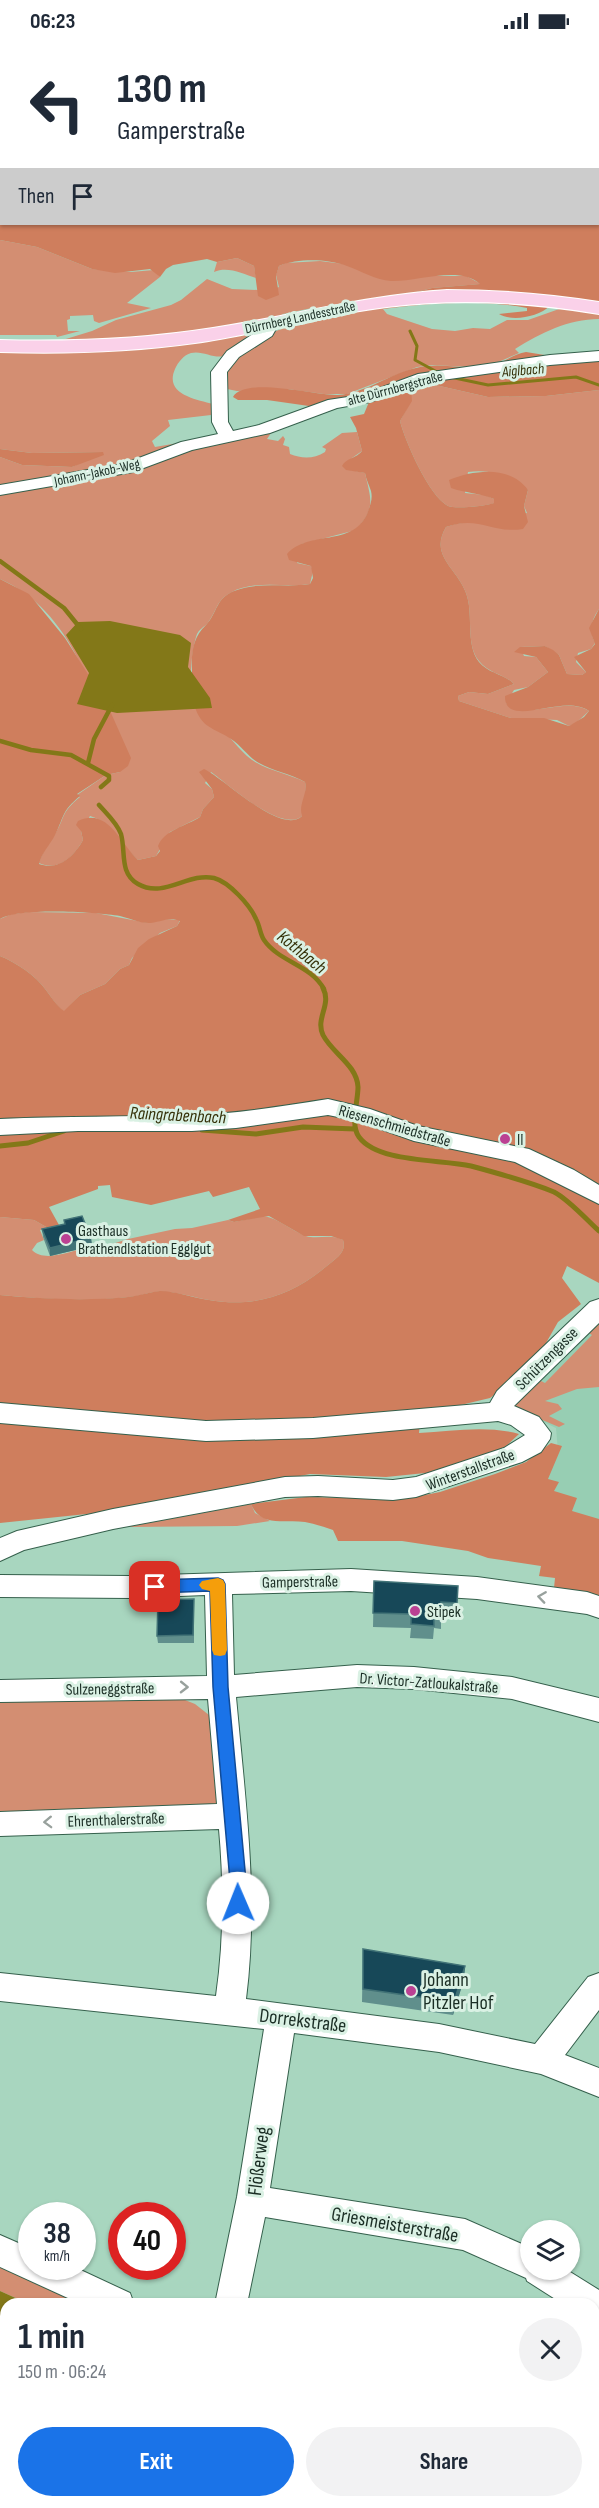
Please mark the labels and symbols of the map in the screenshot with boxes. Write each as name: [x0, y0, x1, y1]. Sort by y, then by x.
street label: Dürrnberg Landesstraße: [243, 297, 357, 338]
water label: Aiglbach: [500, 359, 545, 382]
street label: alte Dürrnbergstraße: [346, 368, 444, 409]
street label: Johann-Jakob-Weg: [52, 455, 142, 490]
water label: Kothbach: [273, 926, 331, 979]
street label: Riesenschmiedstraße: [336, 1101, 453, 1151]
water label: Raingrabenbach: [129, 1102, 227, 1129]
place label: II: [517, 1131, 523, 1150]
marker: II: [498, 1132, 512, 1146]
place label: Gasthaus Brathendlstation Egglgut: [78, 1222, 211, 1259]
marker: Gasthaus Brathendlstation Egglgut: [59, 1232, 73, 1246]
street label: Schützengasse: [512, 1324, 582, 1394]
street label: Winterstallstraße: [424, 1446, 517, 1495]
pin: [129, 1561, 180, 1612]
street label: Gamperstraße: [262, 1572, 338, 1593]
one-way arrow: [537, 1591, 546, 1604]
place label: Stipek: [427, 1603, 461, 1622]
marker: Stipek: [408, 1604, 422, 1618]
street label: Dr. Victor-Zatloukalstraße: [359, 1669, 499, 1698]
street label: Sulzeneggstraße: [65, 1679, 155, 1700]
one-way arrow: [180, 1681, 189, 1693]
street label: Ehrenthalerstraße: [67, 1809, 165, 1832]
one-way arrow: [44, 1816, 53, 1829]
position arrow: [206, 1871, 270, 1935]
place label: Johann Pitzler Hof: [422, 1968, 494, 2015]
marker: Johann Pitzler Hof: [404, 1984, 418, 1998]
street label: Dorrekstraße: [258, 2004, 348, 2038]
street label: Flößerweg: [243, 2125, 275, 2197]
speed limit sign: 40: [108, 2202, 186, 2280]
street label: Griesmeisterstraße: [329, 2202, 460, 2248]

